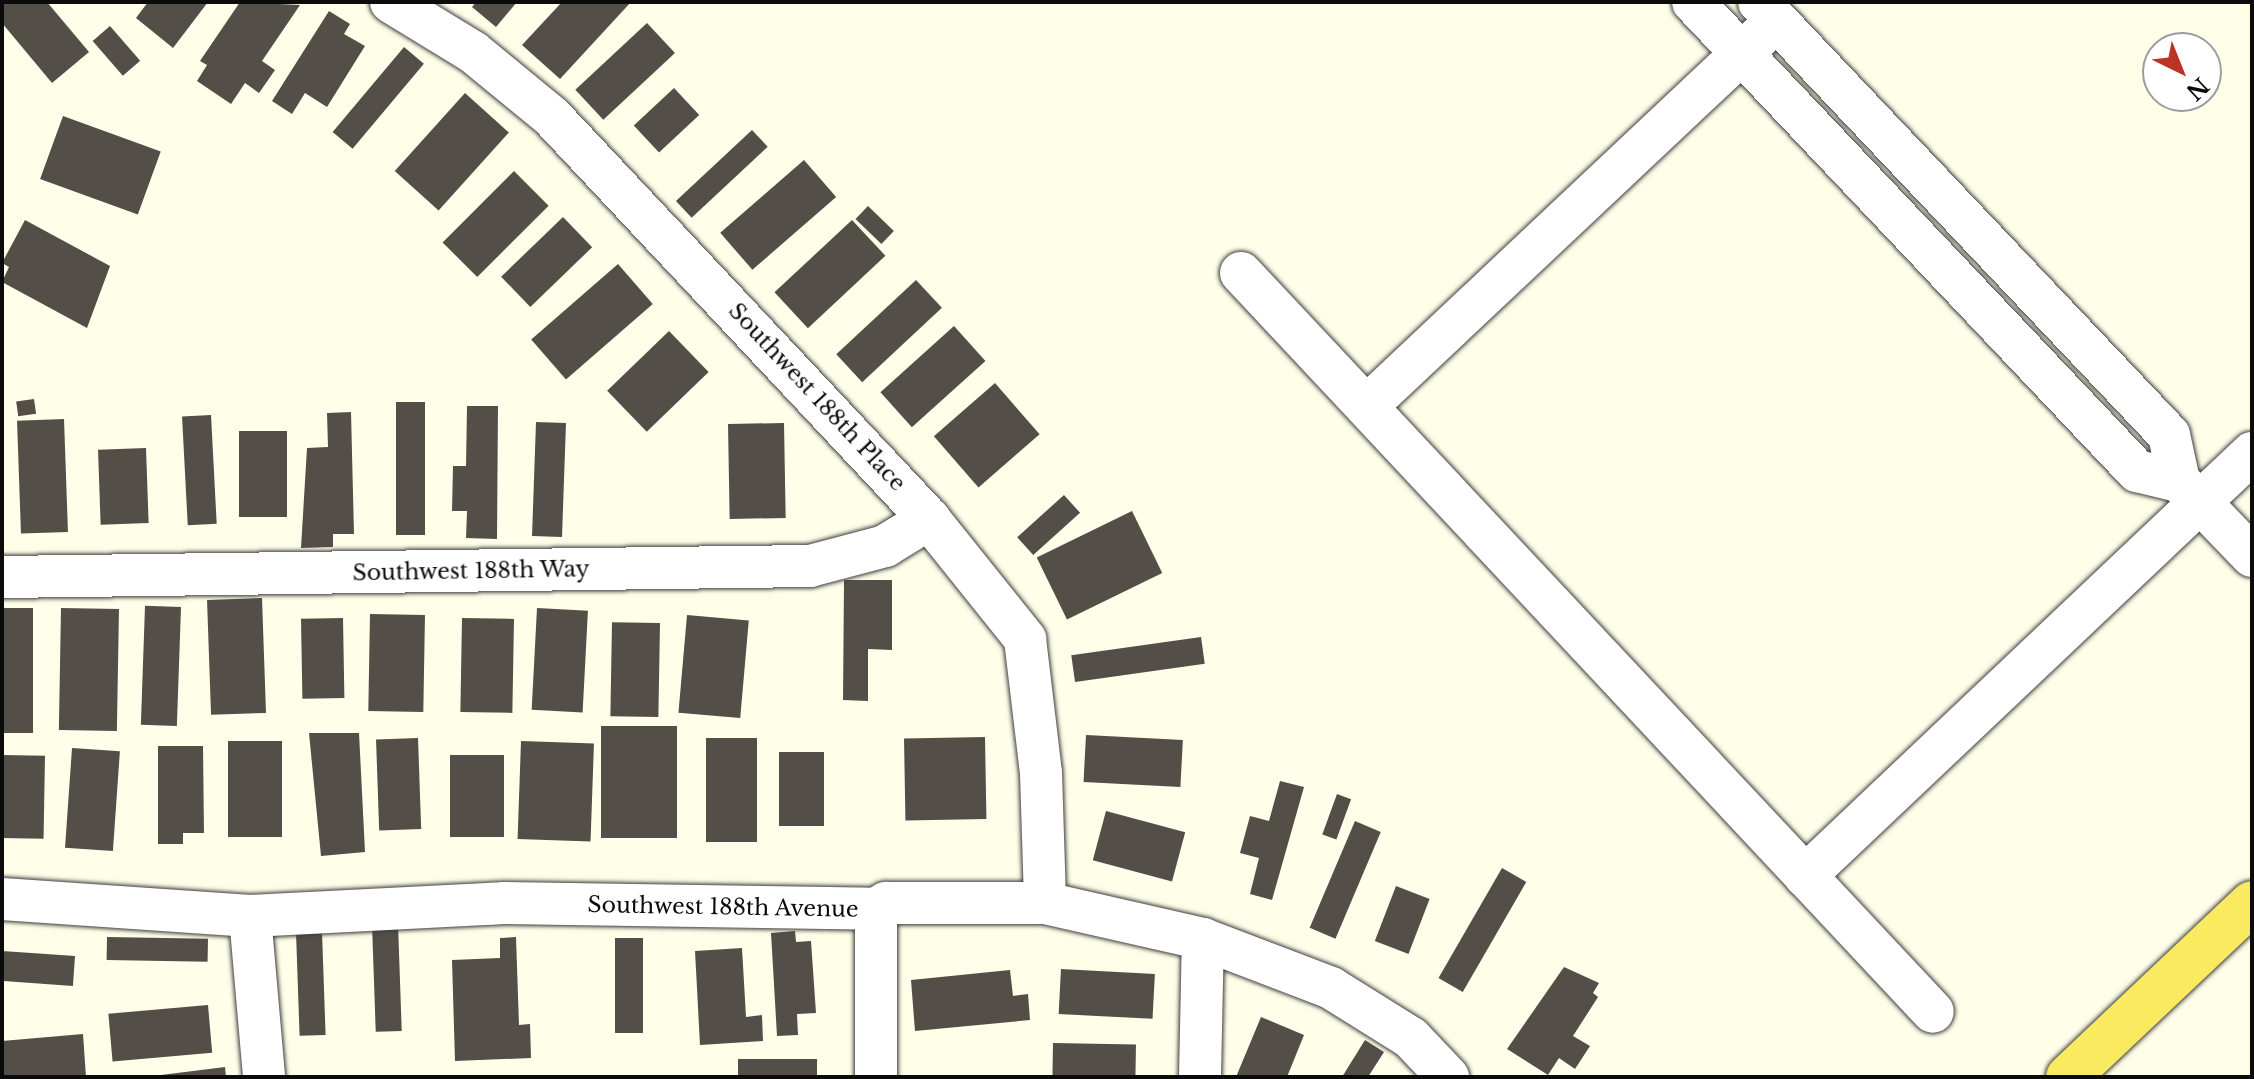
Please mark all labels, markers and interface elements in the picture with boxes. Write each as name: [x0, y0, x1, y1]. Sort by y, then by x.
north arrow: [2142, 32, 2222, 112]
text: N: [2181, 72, 2214, 105]
street label: Southwest 188th Place: [723, 298, 911, 496]
street label: Southwest 188th Way: [352, 556, 590, 586]
street label: Southwest 188th Avenue: [587, 891, 859, 923]

